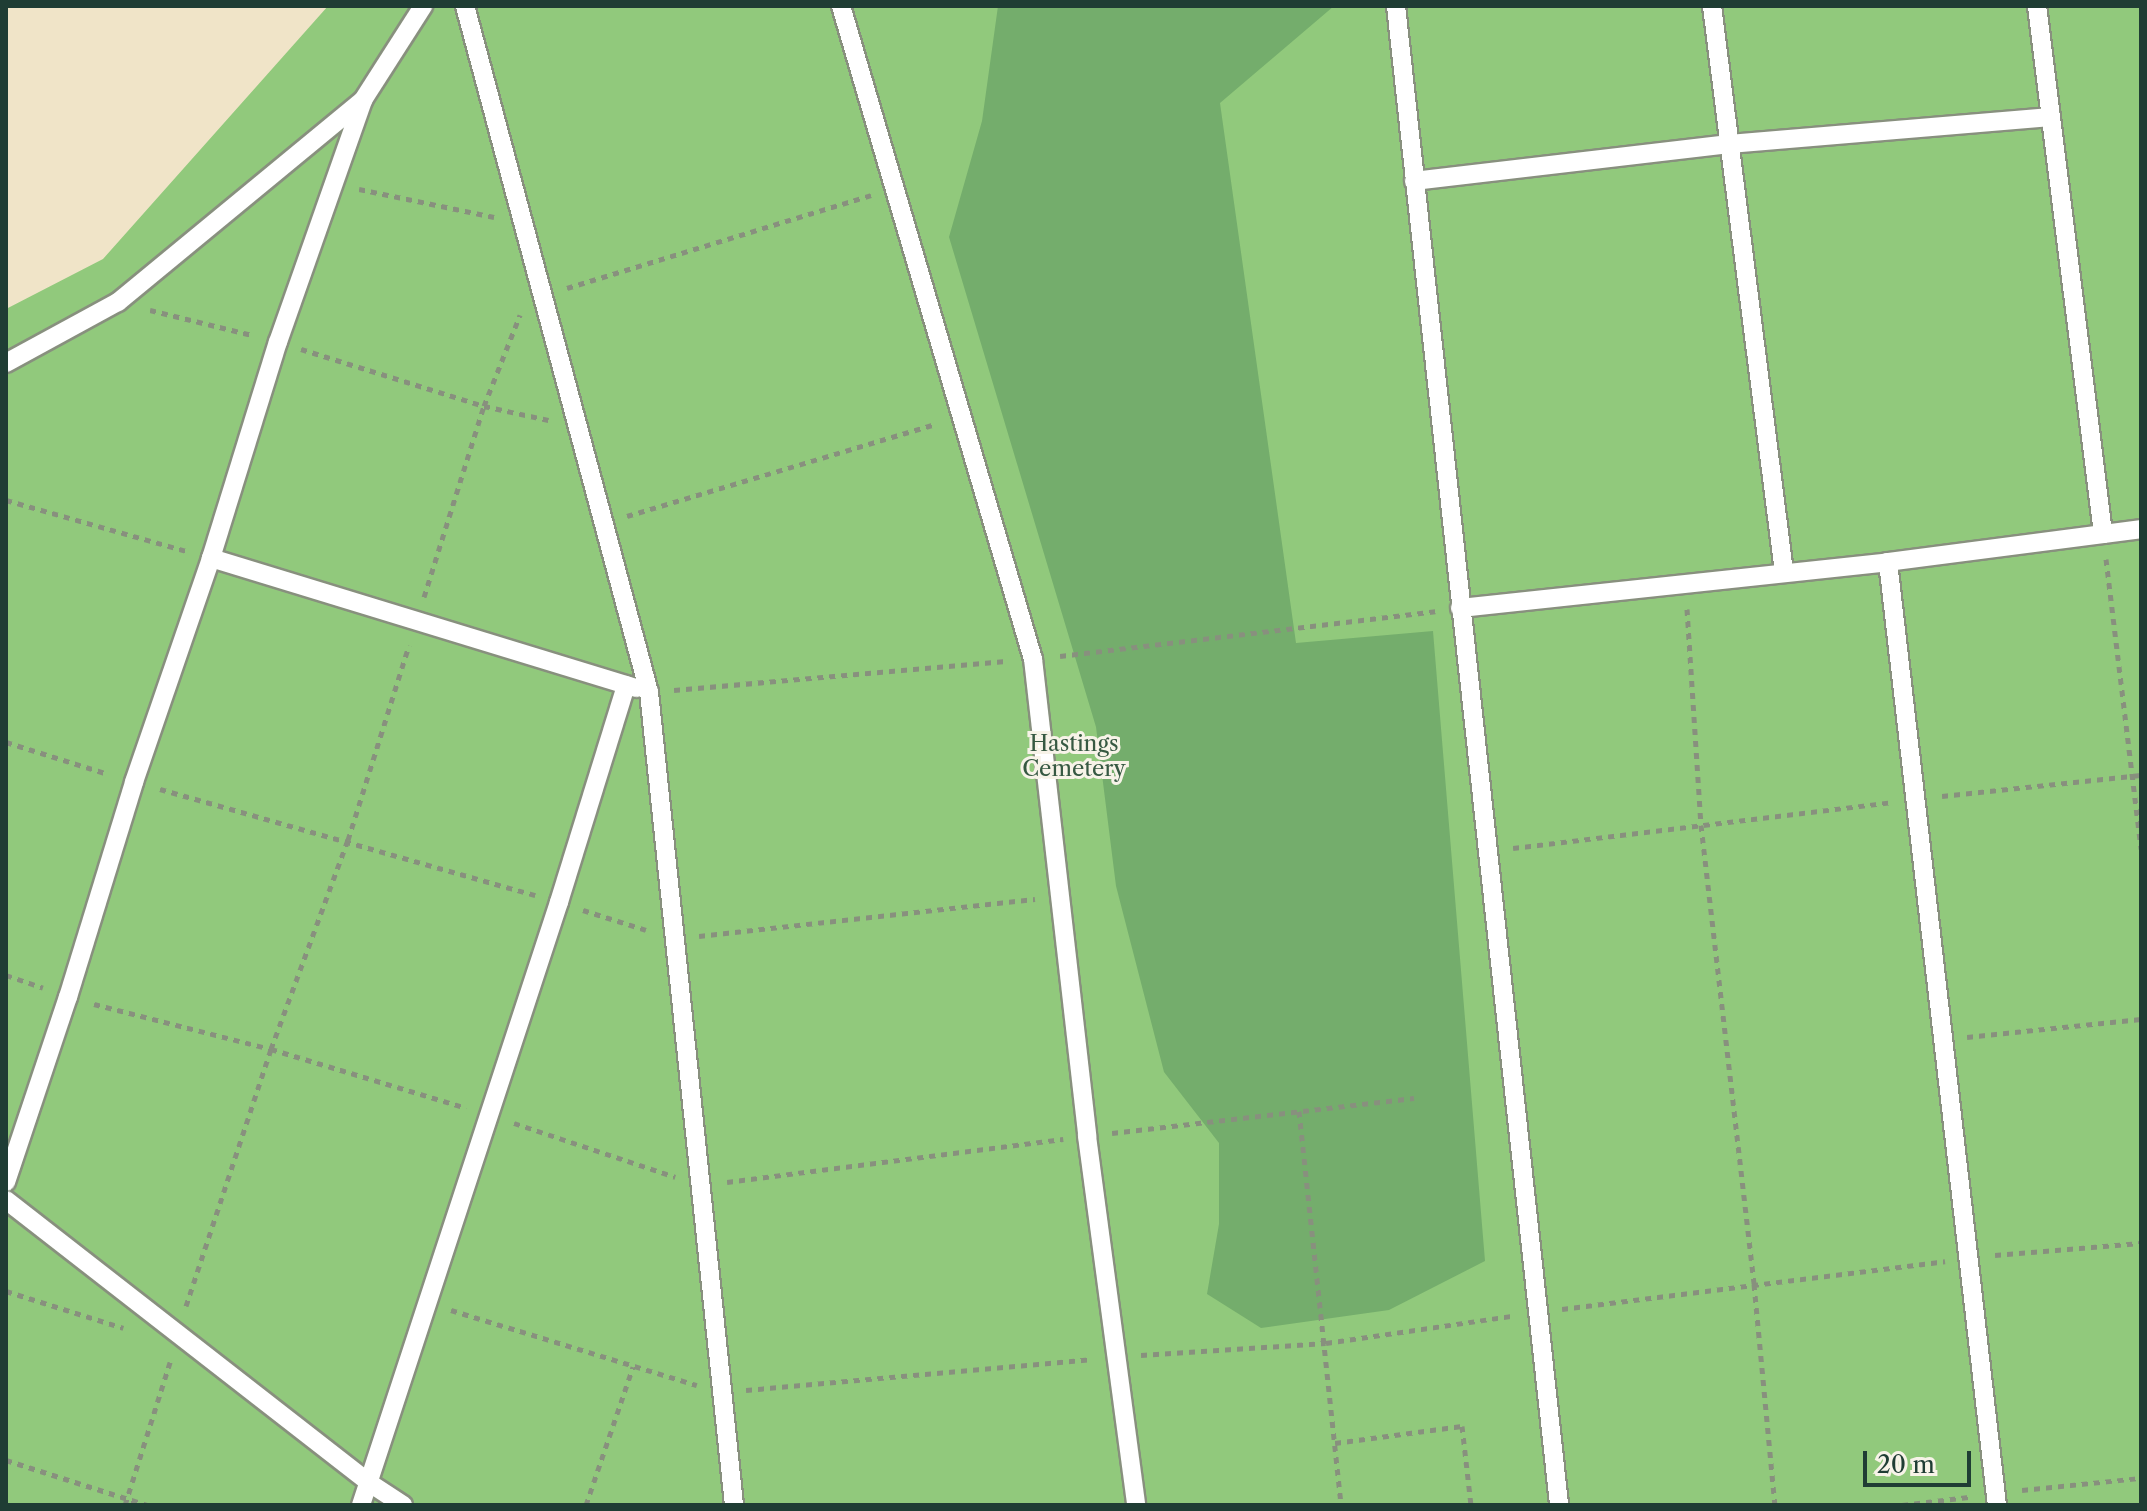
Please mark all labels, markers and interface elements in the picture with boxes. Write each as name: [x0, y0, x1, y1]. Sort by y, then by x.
park label: Hastings Cemetery: [1022, 730, 1126, 782]
scale bar: [1867, 1435, 1975, 1485]
text: 20 m: [1877, 1450, 1935, 1479]

